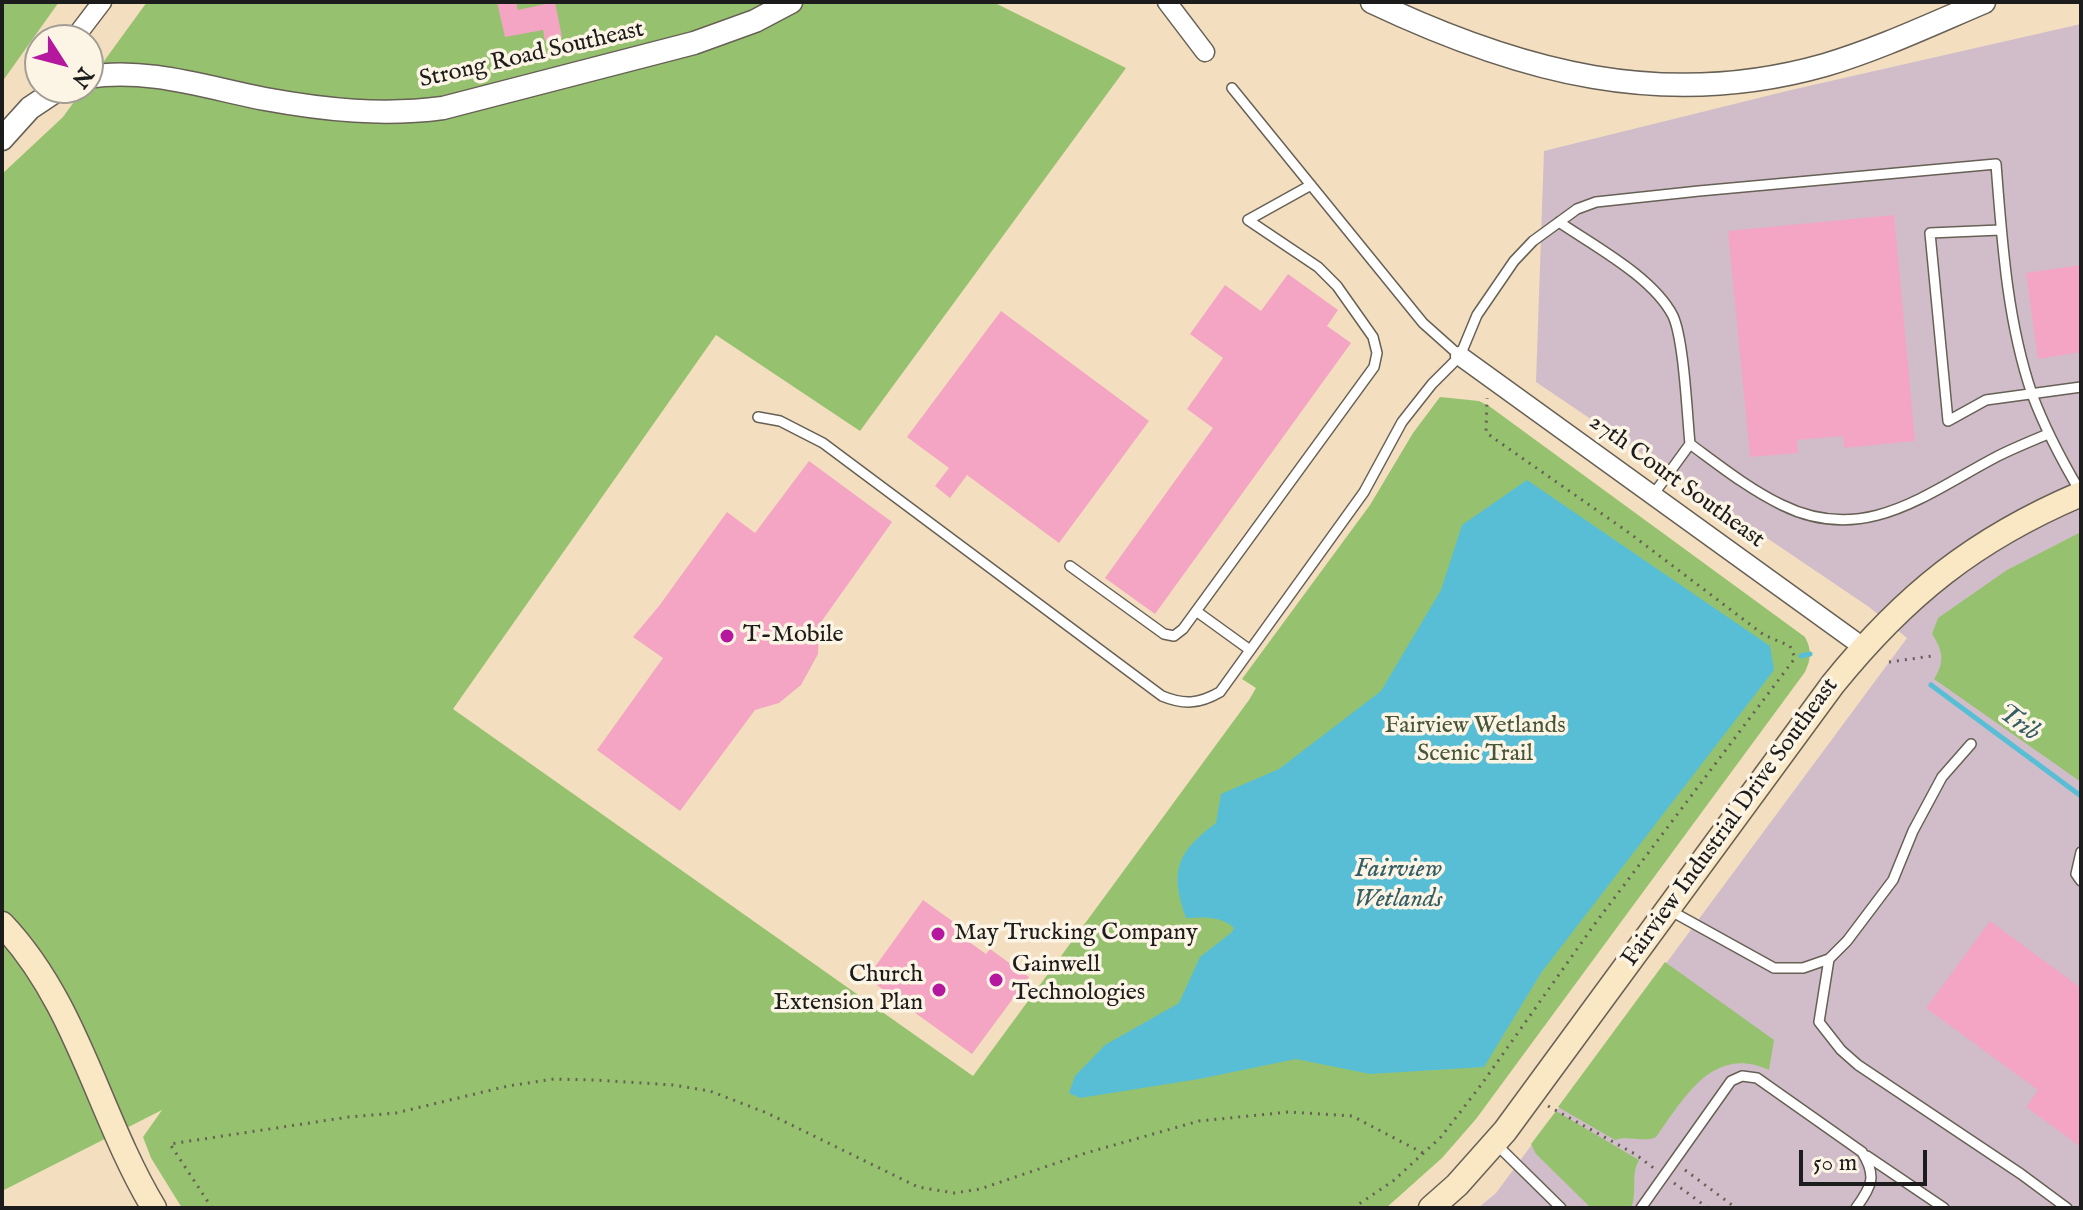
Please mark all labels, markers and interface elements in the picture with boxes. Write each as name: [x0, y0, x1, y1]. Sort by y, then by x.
street label: Strong Road Southeast: [417, 16, 647, 96]
north arrow: [24, 24, 104, 104]
text: N: [65, 61, 99, 93]
street label: 27th Court Southeast: [1583, 409, 1769, 555]
place label: T-Mobile: [743, 622, 843, 650]
marker: T-Mobile: [718, 627, 736, 645]
street label: Fairview Industrial Drive Southeast: [1617, 673, 1845, 973]
water label: Trib: [1991, 698, 2045, 750]
park label: Fairview Wetlands Scenic Trail: [1384, 713, 1566, 769]
water label: Fairview Wetlands: [1354, 855, 1442, 916]
place label: May Trucking Company: [954, 920, 1198, 948]
marker: May Trucking Company: [929, 925, 947, 943]
place label: Gainwell Technologies: [1012, 952, 1145, 1008]
place label: Church Extension Plan: [773, 962, 923, 1018]
marker: Gainwell Technologies: [987, 971, 1005, 989]
marker: Church Extension Plan: [930, 981, 948, 999]
scale bar: [1803, 1134, 1931, 1184]
text: 50 m: [1813, 1148, 1857, 1179]

